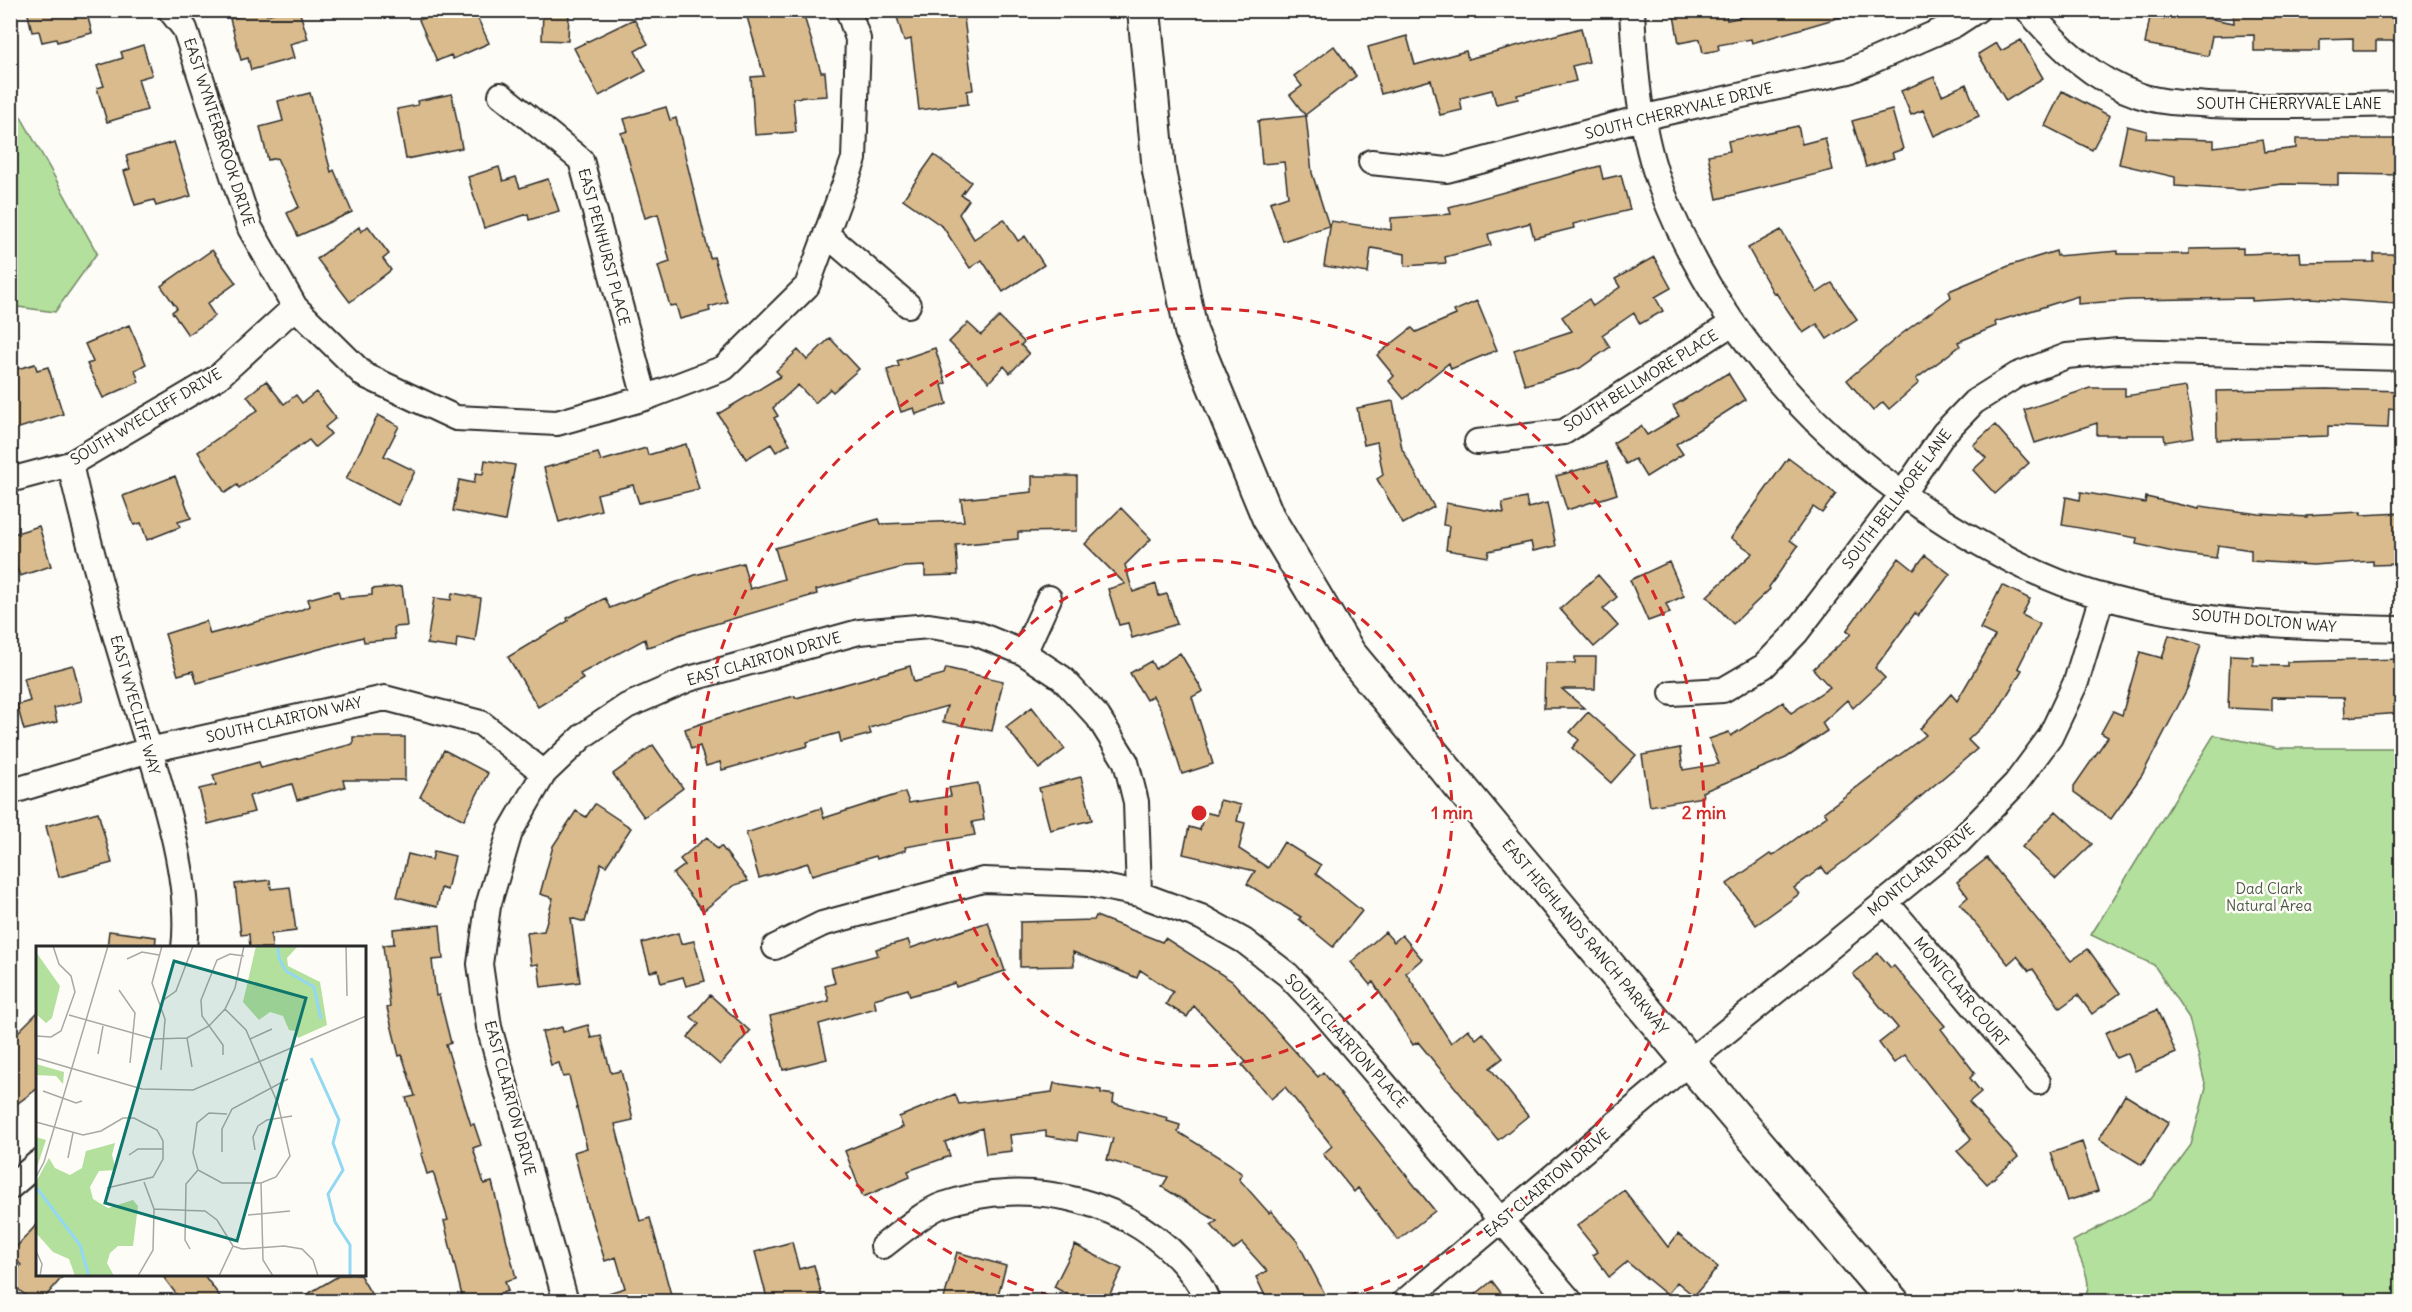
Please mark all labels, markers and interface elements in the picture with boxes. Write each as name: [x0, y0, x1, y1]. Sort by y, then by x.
street label: EAST WYNTERBROOK DRIVE: [180, 35, 259, 229]
street label: SOUTH CHERRYVALE DRIVE: [1583, 78, 1775, 143]
street label: SOUTH CHERRYVALE LANE: [2196, 94, 2382, 113]
street label: EAST PENHURST PLACE: [574, 166, 635, 328]
street label: SOUTH BELLMORE PLACE: [1560, 325, 1722, 436]
street label: SOUTH WYECLIFF DRIVE: [67, 364, 225, 469]
street label: SOUTH BELLMORE LANE: [1838, 425, 1955, 572]
street label: SOUTH DOLTON WAY: [2191, 605, 2338, 636]
street label: EAST CLAIRTON DRIVE: [685, 627, 843, 690]
street label: EAST WYECLIFF WAY: [106, 633, 165, 778]
street label: SOUTH CLAIRTON WAY: [204, 692, 364, 747]
text: 1 min: [1431, 801, 1473, 824]
text: 2 min: [1682, 801, 1727, 824]
centre of rings: [1189, 803, 1209, 823]
street label: MONTCLAIR DRIVE: [1863, 819, 1978, 920]
street label: EAST HIGHLANDS RANCH PARKWAY: [1498, 835, 1673, 1039]
park label: Dad Clark Natural Area: [2226, 879, 2312, 915]
street label: MONTCLAIR COURT: [1910, 933, 2013, 1051]
inset map: [36, 946, 366, 1276]
street label: SOUTH CLAIRTON PLACE: [1281, 970, 1412, 1112]
street label: EAST CLAIRTON DRIVE: [481, 1018, 540, 1178]
street label: EAST CLAIRTON DRIVE: [1479, 1124, 1614, 1241]

